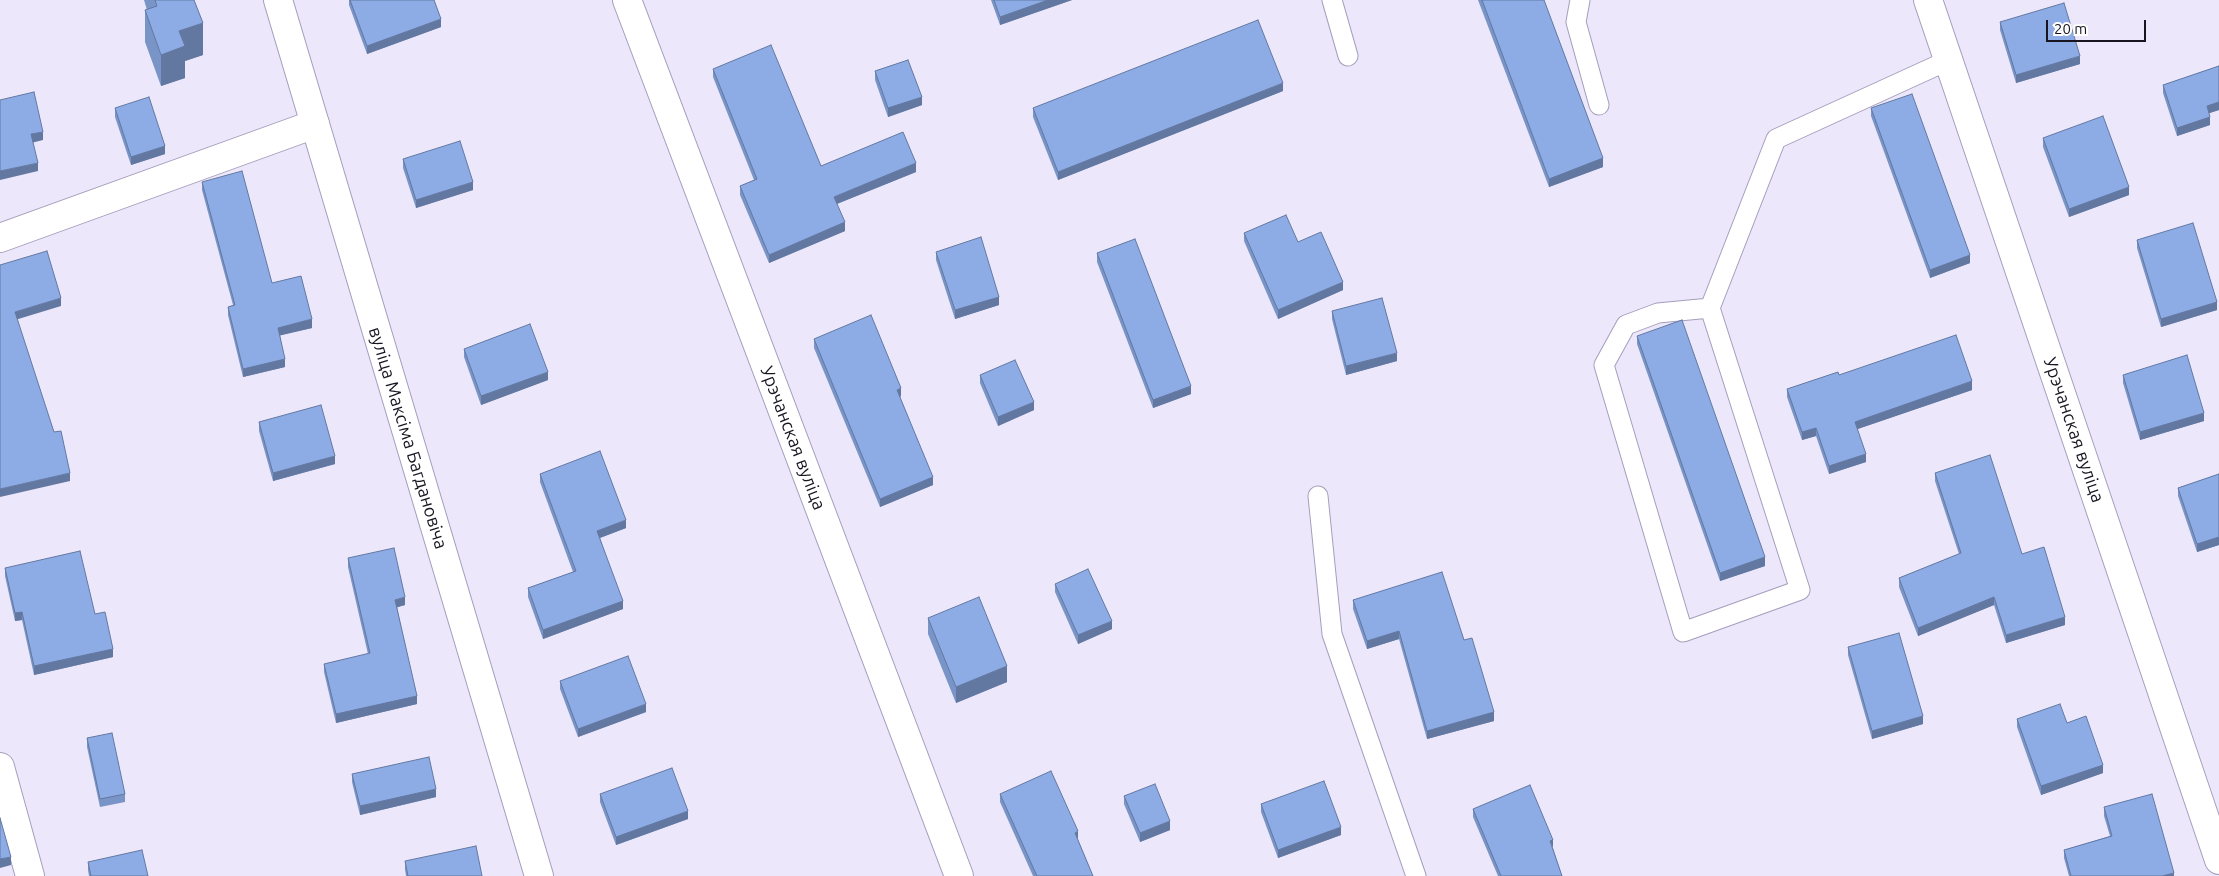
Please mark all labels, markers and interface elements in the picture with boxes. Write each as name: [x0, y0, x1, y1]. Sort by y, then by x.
scale bar: [2049, 10, 2149, 42]
text: 20 m: [2054, 20, 2087, 37]
street label: вуліца Максіма Багдановіча: [364, 324, 452, 552]
street label: Урэчанская вуліца: [2039, 355, 2109, 505]
street label: Урэчанская вуліца: [756, 363, 830, 513]

